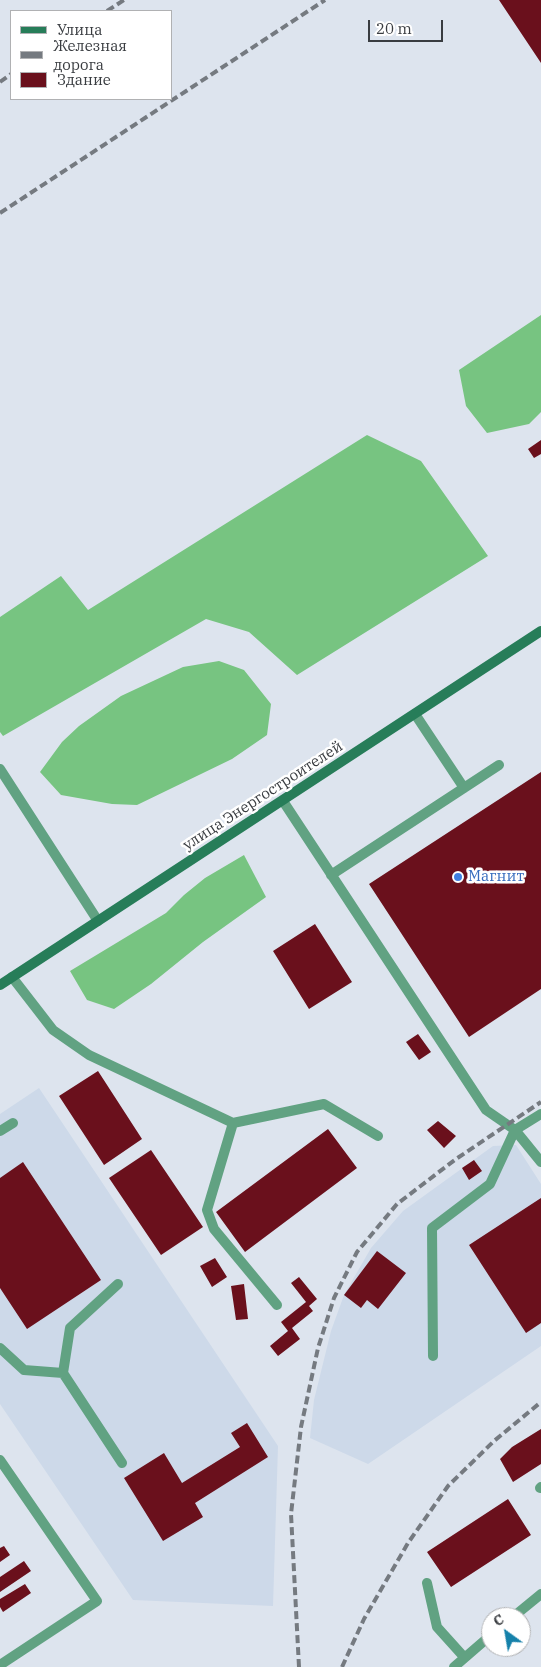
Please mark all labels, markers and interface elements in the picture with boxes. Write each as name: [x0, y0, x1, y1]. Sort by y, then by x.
legend: [10, 10, 172, 100]
scale bar: [371, 10, 446, 42]
text: 20 m: [376, 19, 412, 38]
text: Улица: [57, 20, 102, 39]
text: Железная дорога: [53, 36, 127, 74]
text: Здание: [57, 70, 111, 89]
street label: улица Энергостроителей: [180, 738, 346, 854]
place label: Магнит: [468, 868, 524, 886]
marker: Магнит: [452, 871, 464, 883]
north arrow: [481, 1607, 531, 1657]
text: С: [490, 1610, 507, 1630]

